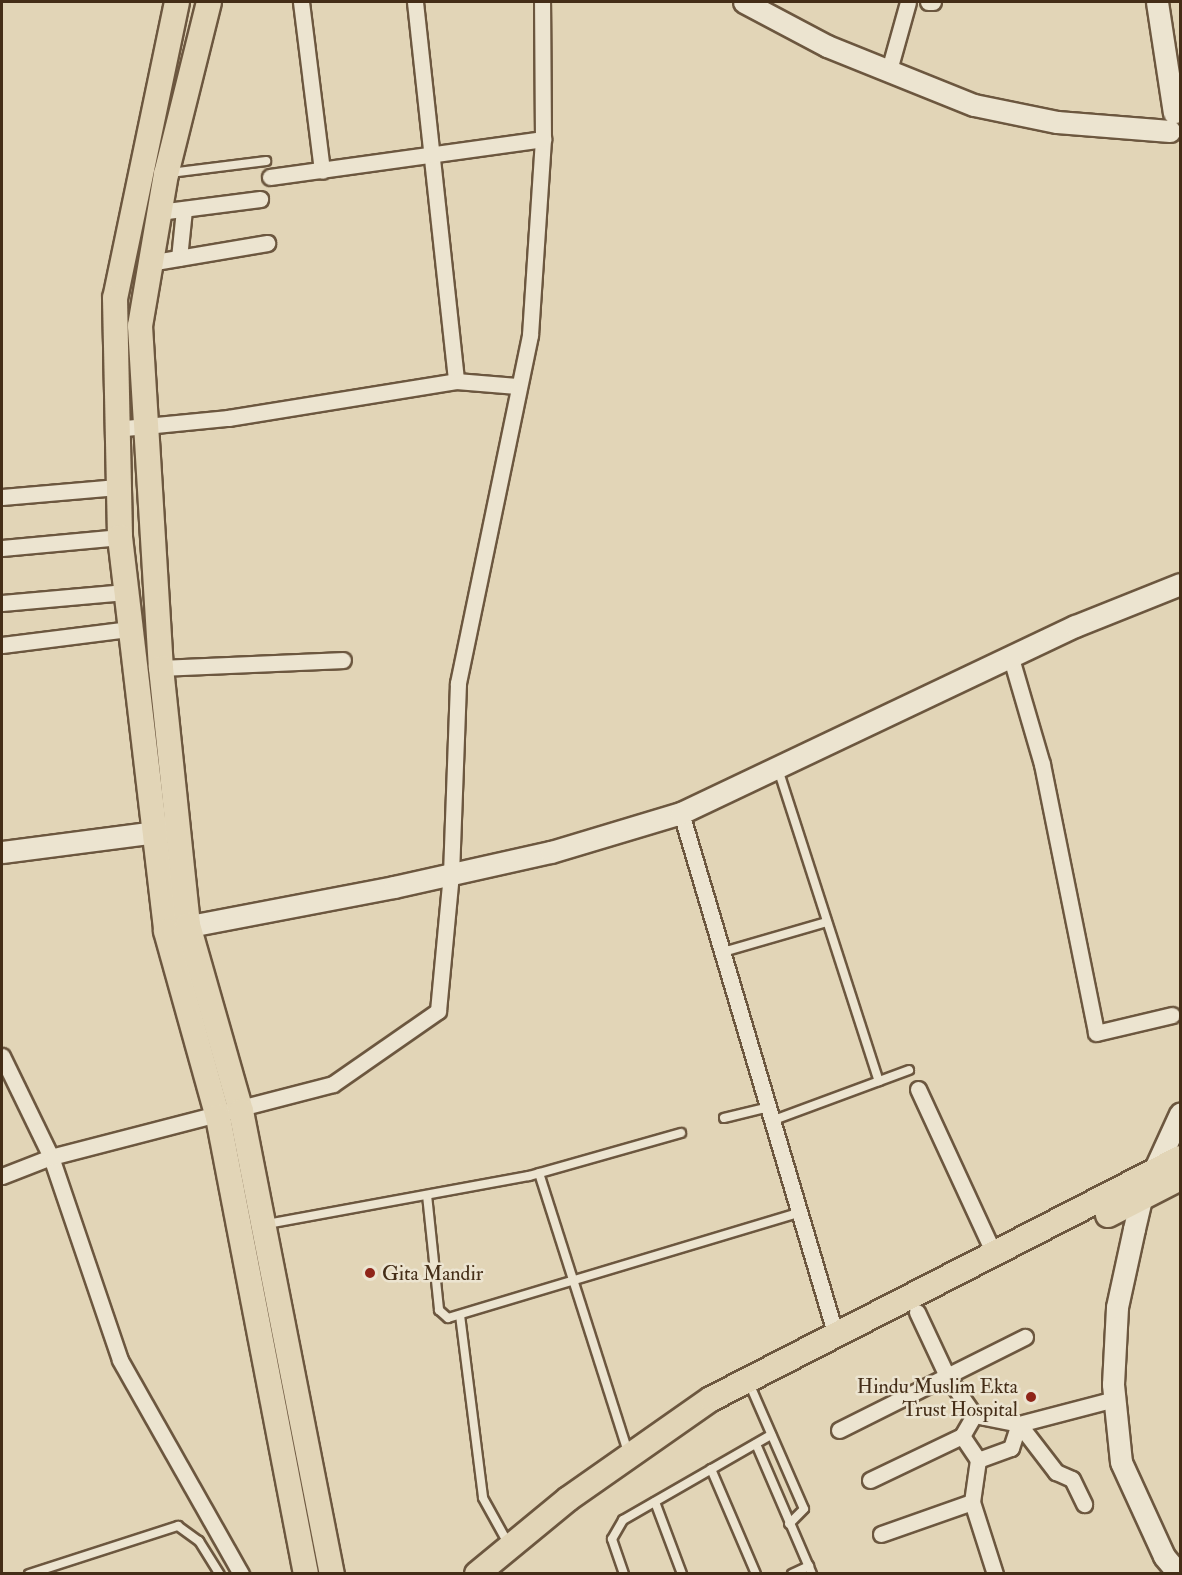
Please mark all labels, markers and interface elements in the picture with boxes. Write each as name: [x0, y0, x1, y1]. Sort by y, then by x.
place label: Gita Mandir: [382, 1261, 483, 1285]
marker: Gita Mandir: [363, 1266, 377, 1280]
place label: Hindu Muslim Ekta Trust Hospital: [857, 1374, 1018, 1421]
marker: Hindu Muslim Ekta Trust Hospital: [1022, 1388, 1040, 1406]

